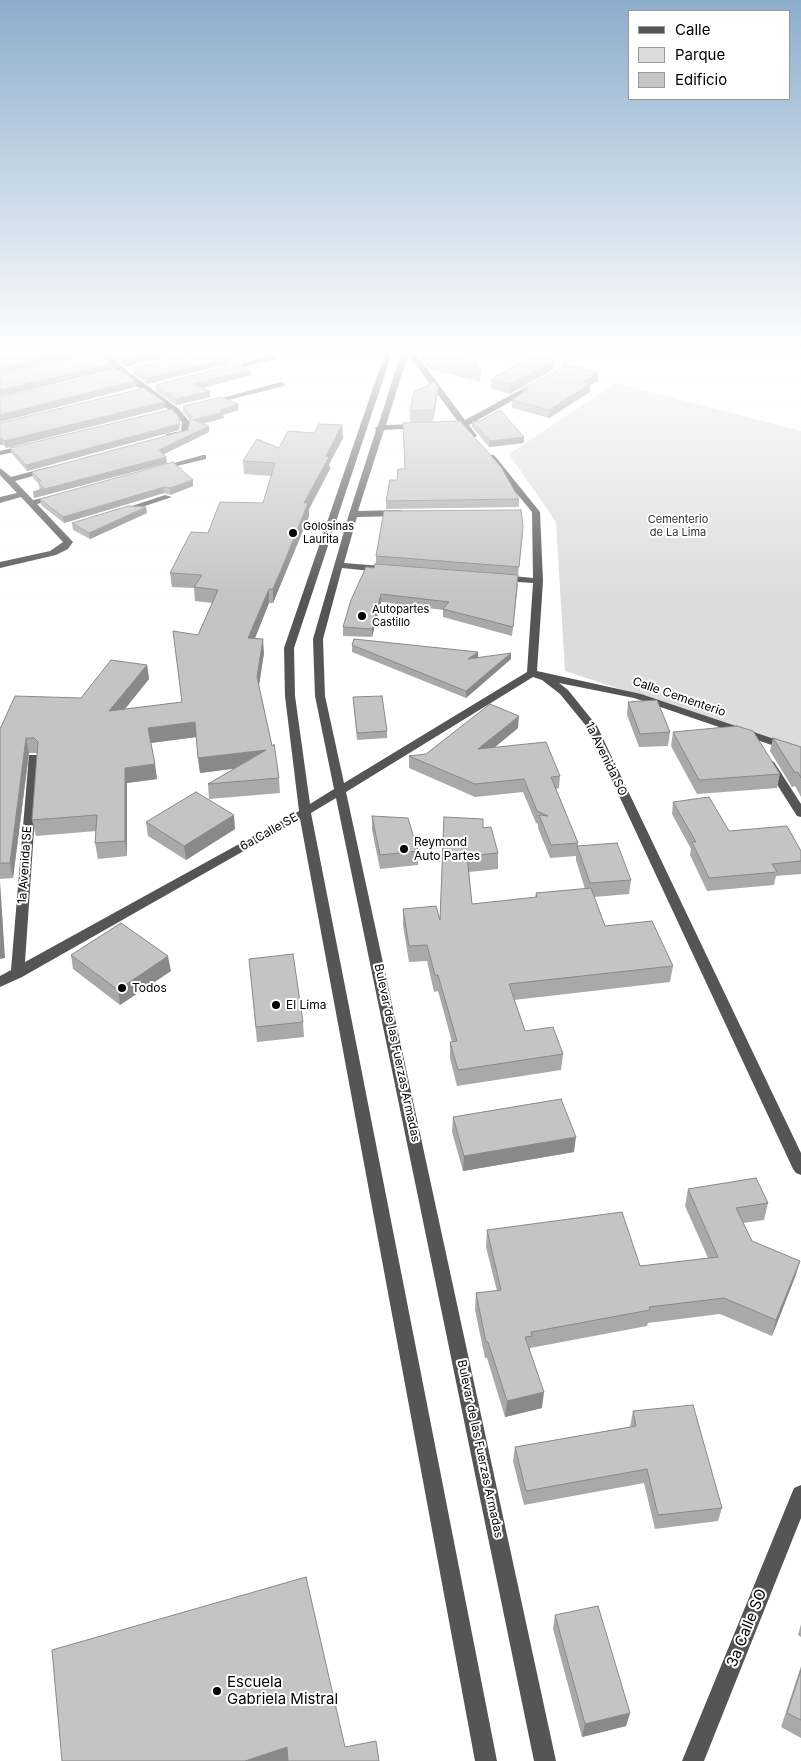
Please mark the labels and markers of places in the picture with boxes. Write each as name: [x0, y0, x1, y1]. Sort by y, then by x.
place label: Golosinas Laurita: [303, 520, 354, 546]
marker: Golosinas Laurita: [287, 527, 299, 539]
place label: Autopartes Castillo: [372, 603, 429, 629]
marker: Autopartes Castillo: [356, 610, 368, 622]
place label: Reymond Auto Partes: [414, 835, 480, 863]
marker: Reymond Auto Partes: [398, 843, 410, 855]
place label: Todos: [132, 981, 167, 995]
marker: Todos: [116, 982, 128, 994]
place label: El Lima: [286, 998, 326, 1012]
marker: El Lima: [270, 999, 282, 1011]
place label: Escuela Gabriela Mistral: [227, 1673, 338, 1708]
marker: Escuela Gabriela Mistral: [211, 1685, 223, 1697]

